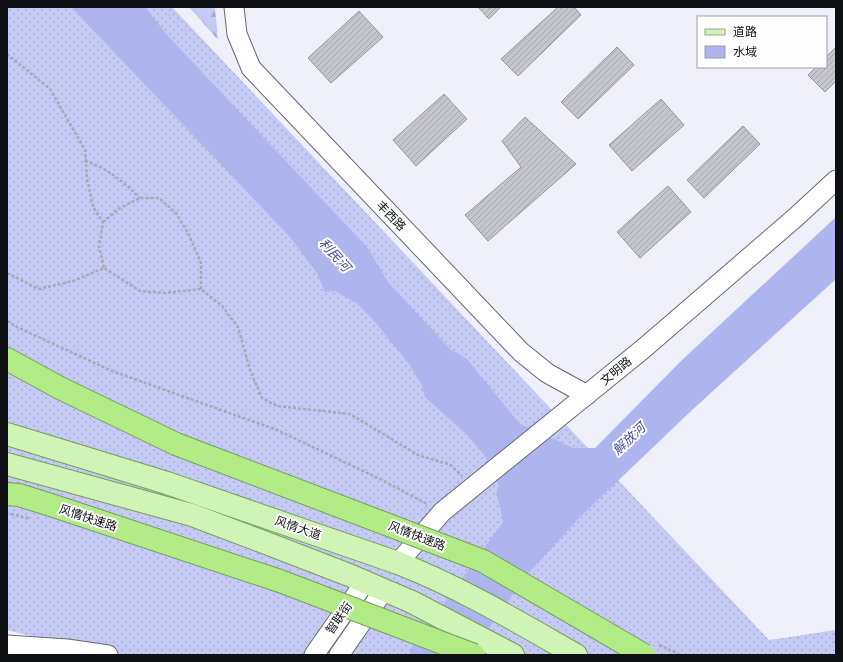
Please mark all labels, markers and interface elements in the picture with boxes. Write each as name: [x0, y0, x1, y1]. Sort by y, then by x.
legend: [697, 16, 827, 68]
text: 道路: [733, 23, 757, 41]
text: 水域: [733, 43, 757, 61]
street label: 丰西路: [372, 197, 410, 235]
water label: 利民河: [315, 234, 357, 278]
street label: 文明路: [596, 353, 636, 389]
water label: 解放河: [608, 417, 652, 459]
street label: 风情快速路: [57, 500, 119, 536]
street label: 风情大道: [272, 512, 324, 544]
street label: 风情快速路: [386, 517, 448, 555]
street label: 智联街: [321, 598, 357, 638]

